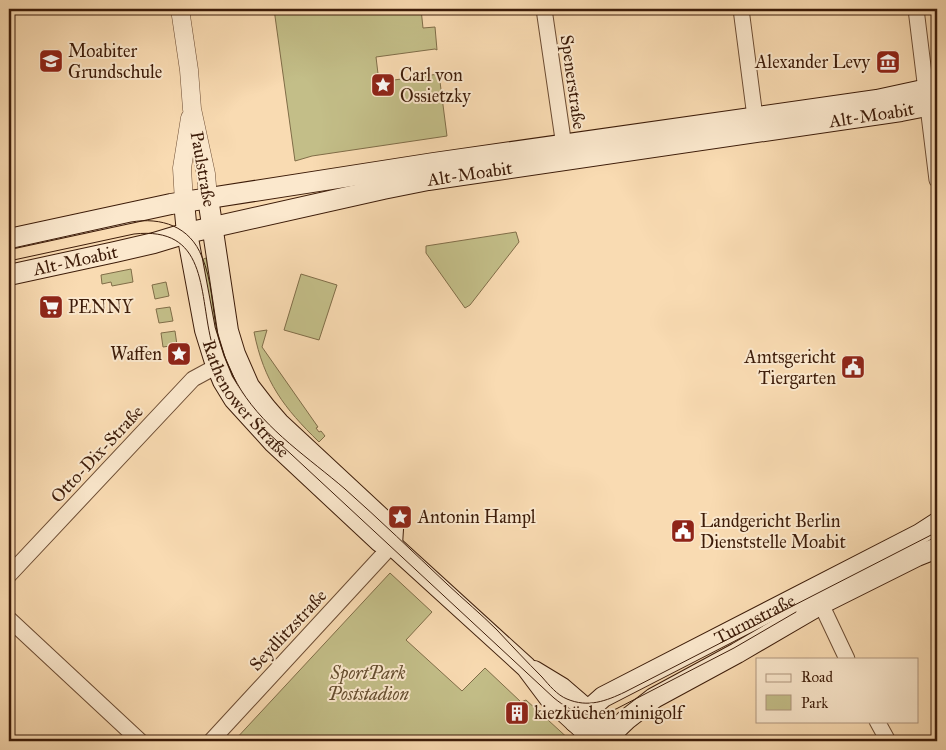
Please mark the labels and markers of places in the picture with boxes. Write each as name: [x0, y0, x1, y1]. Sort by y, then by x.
place label: Moabiter Grundschule: [68, 40, 162, 83]
school or university icon: Moabiter Grundschule: [38, 48, 64, 74]
museum icon: Alexander Levy: [875, 49, 901, 75]
place label: Alexander Levy: [754, 51, 871, 73]
place label: Carl von Ossietzky: [400, 64, 471, 107]
place icon: Carl von Ossietzky: [370, 72, 396, 98]
supermarket icon: PENNY: [38, 294, 64, 320]
place label: PENNY: [68, 296, 134, 318]
place icon: Waffen: [166, 341, 192, 367]
place label: Waffen: [110, 343, 162, 365]
place label: Amtsgericht Tiergarten: [744, 346, 837, 390]
public building icon: Amtsgericht Tiergarten: [840, 354, 866, 380]
place icon: Antonin Hampl: [387, 504, 413, 530]
place label: Antonin Hampl: [417, 506, 536, 528]
place label: Landgericht Berlin Dienststelle Moabit: [700, 510, 846, 553]
public building icon: Landgericht Berlin Dienststelle Moabit: [670, 518, 696, 544]
building icon: kiezküchen minigolf: [504, 700, 530, 726]
place label: kiezküchen minigolf: [534, 702, 686, 725]

